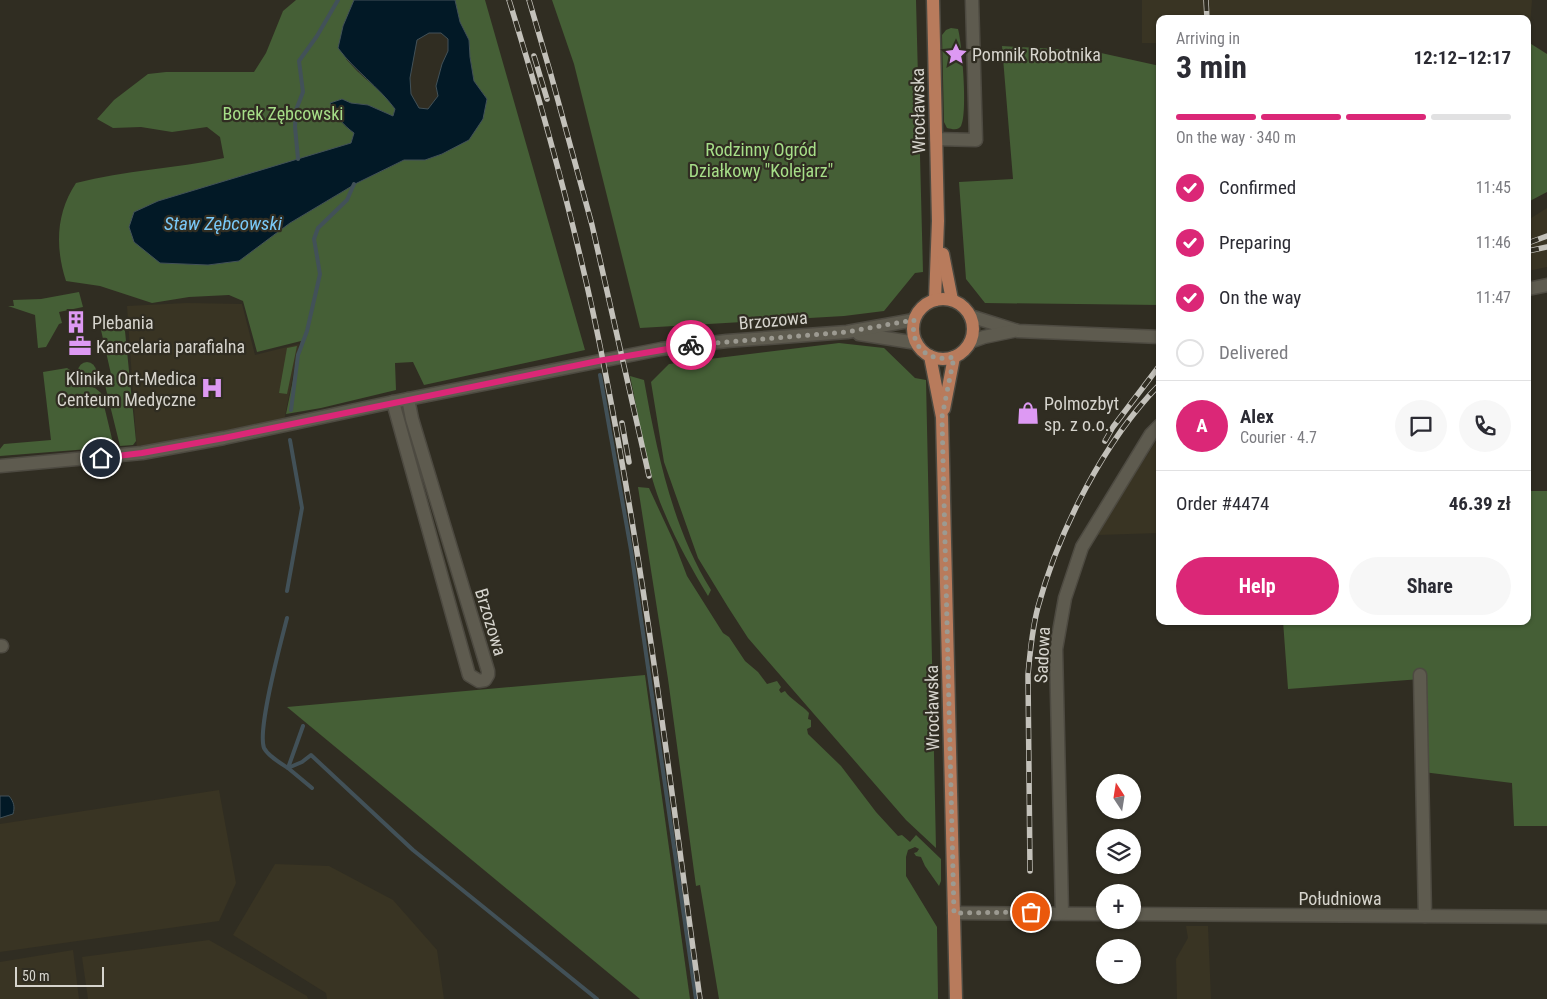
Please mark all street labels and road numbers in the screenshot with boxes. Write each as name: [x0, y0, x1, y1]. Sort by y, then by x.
street label: Wrocławska: [907, 68, 929, 154]
street label: Brzozowa: [738, 307, 808, 333]
street label: Brzozowa: [471, 586, 511, 658]
street label: Sadowa: [1030, 626, 1054, 684]
street label: Wrocławska: [921, 665, 943, 751]
street label: Południowa: [1298, 888, 1382, 909]

